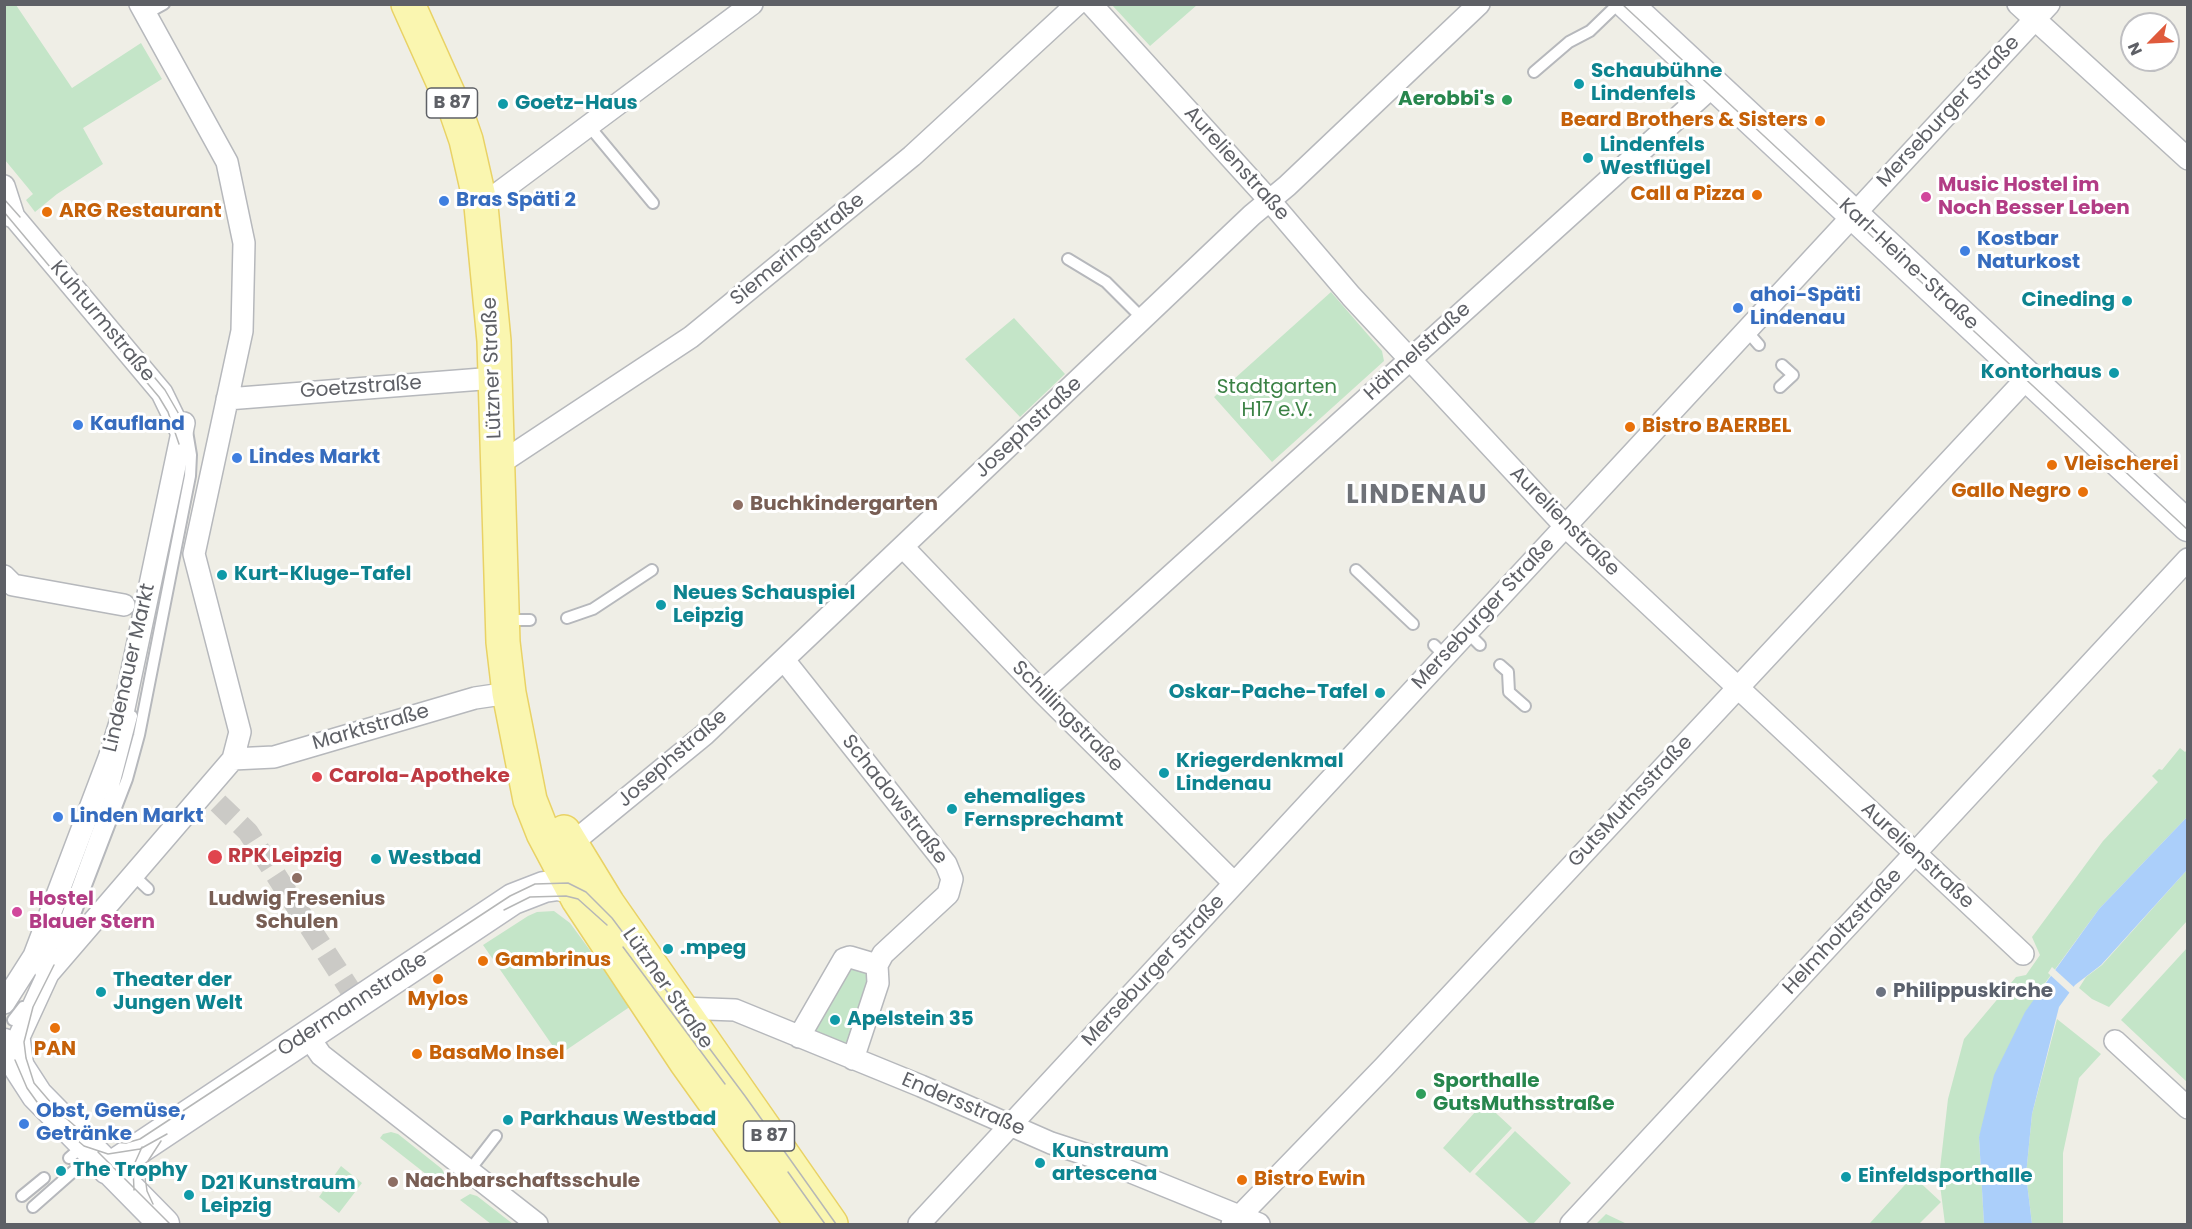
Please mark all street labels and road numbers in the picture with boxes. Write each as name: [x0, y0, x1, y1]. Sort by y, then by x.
street label: Merseburger Straße: [1873, 31, 2025, 193]
road number: B 87: [426, 88, 478, 118]
street label: Aurelienstraße: [1178, 102, 1294, 226]
street label: Siemeringstraße: [726, 189, 870, 311]
street label: Karl-Heine-Straße: [1833, 194, 1983, 336]
street label: Kuhturmstraße: [44, 257, 160, 387]
street label: Lützner Straße: [479, 297, 507, 439]
street label: Hähnelstraße: [1360, 298, 1476, 406]
street label: Goetzstraße: [299, 372, 423, 404]
street label: Josephstraße: [971, 372, 1087, 484]
street label: Aurelienstraße: [1504, 462, 1624, 582]
street label: Merseburger Straße: [1408, 533, 1560, 695]
street label: Lindenauer Markt: [99, 581, 161, 755]
street label: Schillingstraße: [1006, 656, 1128, 778]
street label: Marktstraße: [310, 700, 432, 756]
street label: Josephstraße: [613, 705, 733, 813]
street label: Schadowstraße: [836, 731, 952, 869]
street label: GutsMuthsstraße: [1564, 731, 1698, 873]
street label: Aurelienstraße: [1855, 797, 1979, 915]
street label: Helmholtzstraße: [1779, 864, 1907, 1000]
street label: Merseburger Straße: [1078, 890, 1230, 1052]
street label: Lützner Straße: [616, 924, 718, 1054]
street label: Odermannstraße: [274, 948, 432, 1062]
street label: Endersstraße: [898, 1068, 1028, 1142]
road number: B 87: [744, 1121, 794, 1151]

